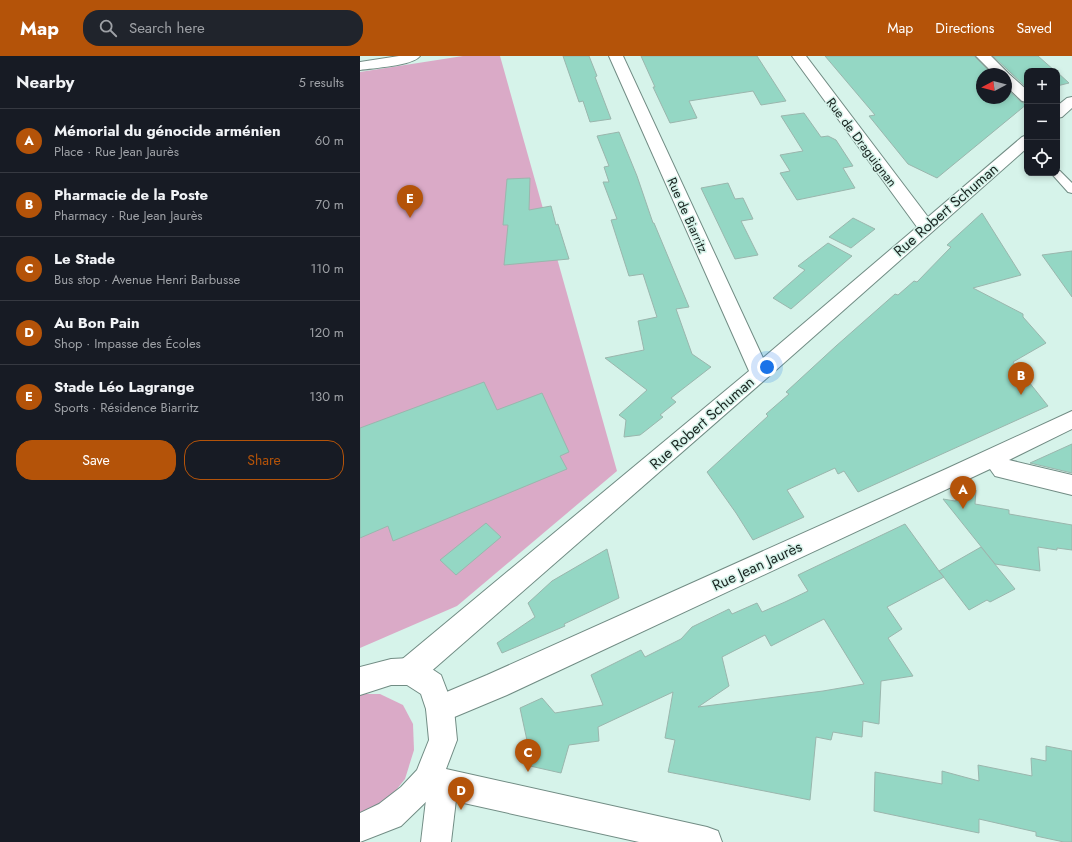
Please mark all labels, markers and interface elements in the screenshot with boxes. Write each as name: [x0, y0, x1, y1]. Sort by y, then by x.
search box: [83, 10, 363, 46]
text: Map: [20, 15, 59, 42]
icon: search: [97, 17, 119, 39]
text: Search here: [129, 17, 205, 39]
text: Map: [887, 18, 913, 38]
text: Directions: [935, 18, 995, 38]
text: Saved: [1017, 18, 1052, 38]
north arrow: [976, 68, 1012, 104]
map controls: [1024, 68, 1060, 176]
button: +: [1024, 68, 1060, 104]
text: Nearby: [16, 70, 74, 94]
text: 5 results: [298, 73, 344, 92]
street label: Rue de Draguignan: [822, 94, 901, 191]
button: −: [1024, 104, 1060, 140]
text: Mémorial du génocide arménien: [54, 120, 281, 142]
text: A: [24, 131, 34, 150]
text: 60 m: [315, 131, 344, 150]
button: locate: [1024, 140, 1060, 176]
text: Place · Rue Jean Jaurès: [54, 142, 179, 161]
street label: Rue Robert Schuman: [889, 158, 1003, 262]
street label: Rue de Biarritz: [662, 174, 713, 256]
text: Pharmacie de la Poste: [54, 184, 208, 206]
pin: E: [397, 185, 423, 218]
text: B: [25, 195, 33, 214]
text: 70 m: [315, 195, 344, 214]
text: Pharmacy · Rue Jean Jaurès: [54, 206, 203, 225]
text: Le Stade: [54, 248, 115, 270]
text: C: [24, 259, 34, 278]
text: 110 m: [310, 259, 344, 278]
text: Bus stop · Avenue Henri Barbusse: [54, 270, 240, 289]
text: Au Bon Pain: [54, 312, 140, 334]
text: D: [24, 323, 34, 342]
text: 120 m: [309, 323, 344, 342]
text: Shop · Impasse des Écoles: [54, 334, 201, 353]
your location: [757, 357, 777, 377]
pin: B: [1008, 362, 1034, 395]
street label: Rue Robert Schuman: [645, 371, 759, 475]
text: Stade Léo Lagrange: [54, 376, 194, 398]
text: E: [25, 387, 33, 406]
text: 130 m: [309, 387, 344, 406]
text: Sports · Résidence Biarritz: [54, 398, 199, 417]
button: Save: [16, 440, 176, 480]
button: Share: [184, 440, 344, 480]
pin: A: [950, 476, 976, 509]
street label: Rue Jean Jaurès: [708, 536, 806, 596]
pin: C: [515, 739, 541, 772]
pin: D: [448, 777, 474, 810]

